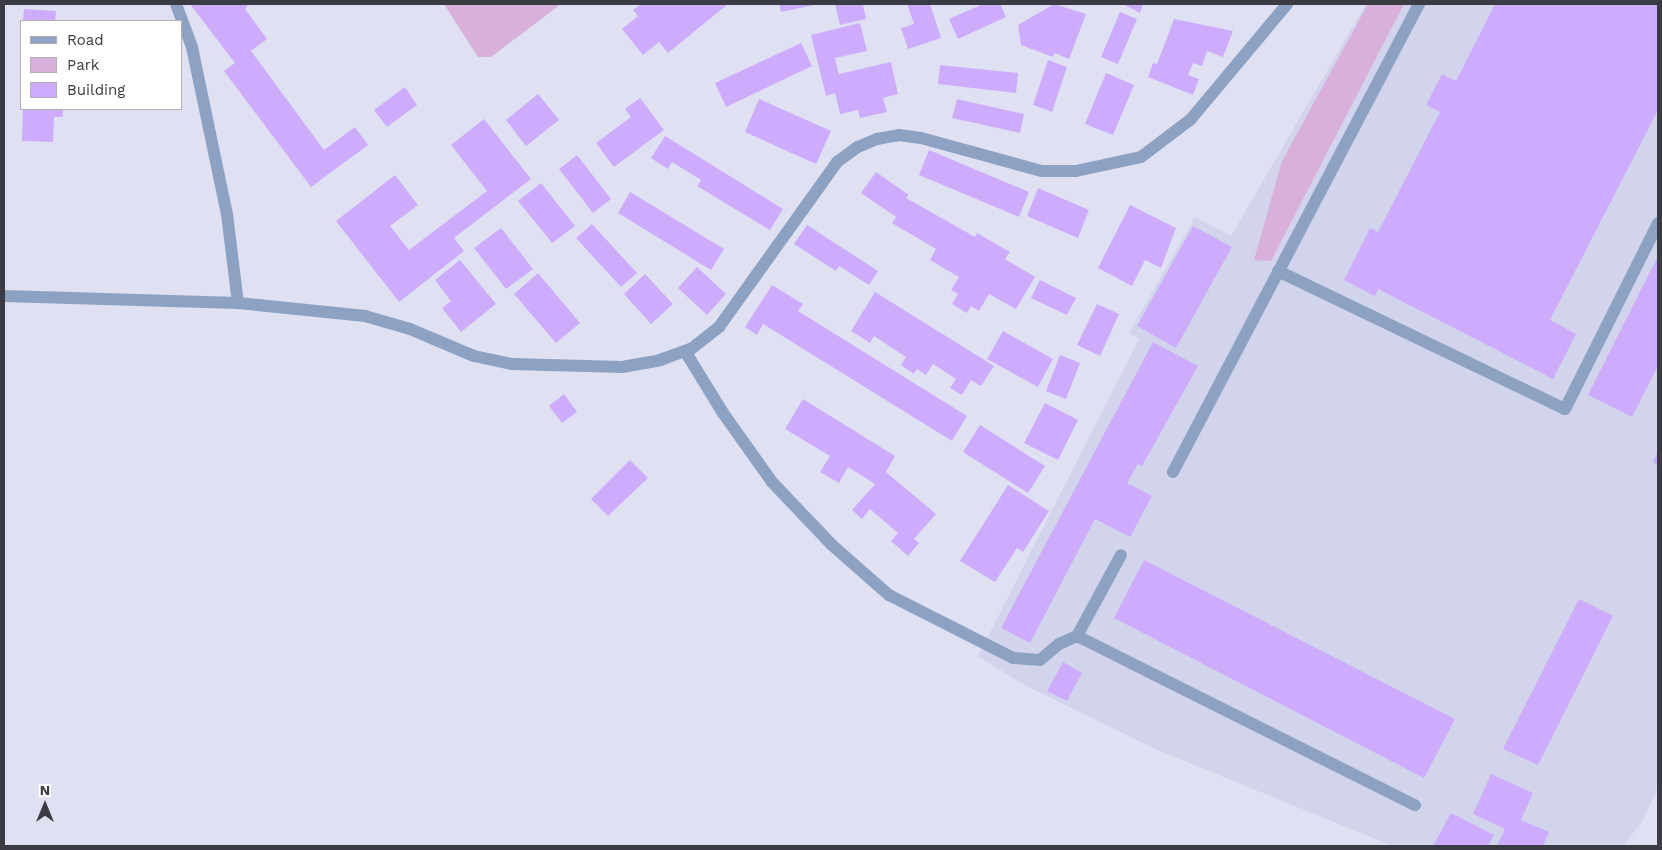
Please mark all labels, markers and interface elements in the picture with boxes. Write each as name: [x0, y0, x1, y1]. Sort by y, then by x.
legend: [20, 20, 182, 110]
text: Road: [67, 31, 104, 49]
text: Park: [67, 56, 99, 74]
text: Building: [67, 81, 125, 99]
north arrow: [20, 780, 70, 830]
text: N: [40, 782, 50, 798]

